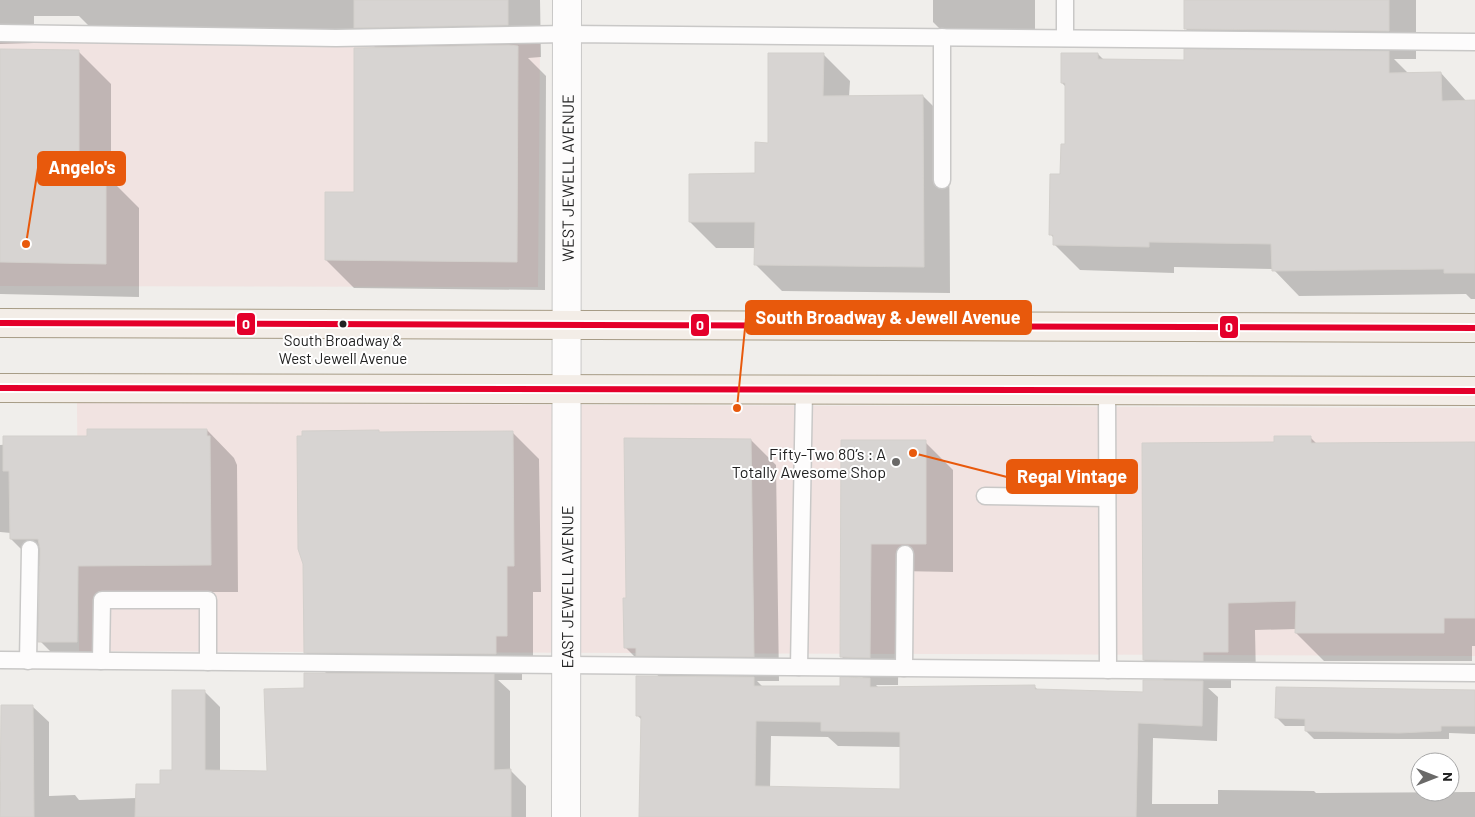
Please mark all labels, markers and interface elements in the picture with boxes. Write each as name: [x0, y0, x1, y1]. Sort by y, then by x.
street label: WEST JEWELL AVENUE: [557, 94, 576, 262]
callout: Angelo's: [38, 152, 125, 185]
text: Angelo's: [48, 156, 116, 178]
callout: South Broadway & Jewell Avenue: [746, 301, 1031, 334]
text: South Broadway & Jewell Avenue: [756, 306, 1021, 328]
line badge: 0: [236, 312, 256, 336]
line badge: 0: [690, 313, 710, 337]
text: 0: [242, 315, 250, 332]
line badge: 0: [1219, 315, 1239, 339]
text: 0: [696, 316, 704, 333]
text: 0: [1225, 318, 1233, 335]
marker: South Broadway & West Jewell Avenue: [338, 319, 348, 329]
place label: South Broadway & West Jewell Avenue: [279, 331, 407, 367]
place label: Fifty-Two 80’s : A Totally Awesome Shop: [732, 444, 886, 481]
marker: Fifty-Two 80’s : A Totally Awesome Shop: [890, 456, 902, 468]
callout: Regal Vintage: [1007, 460, 1137, 493]
text: Regal Vintage: [1017, 465, 1127, 487]
street label: EAST JEWELL AVENUE: [557, 506, 576, 668]
north arrow: [1410, 752, 1460, 802]
text: N: [1440, 772, 1457, 782]

